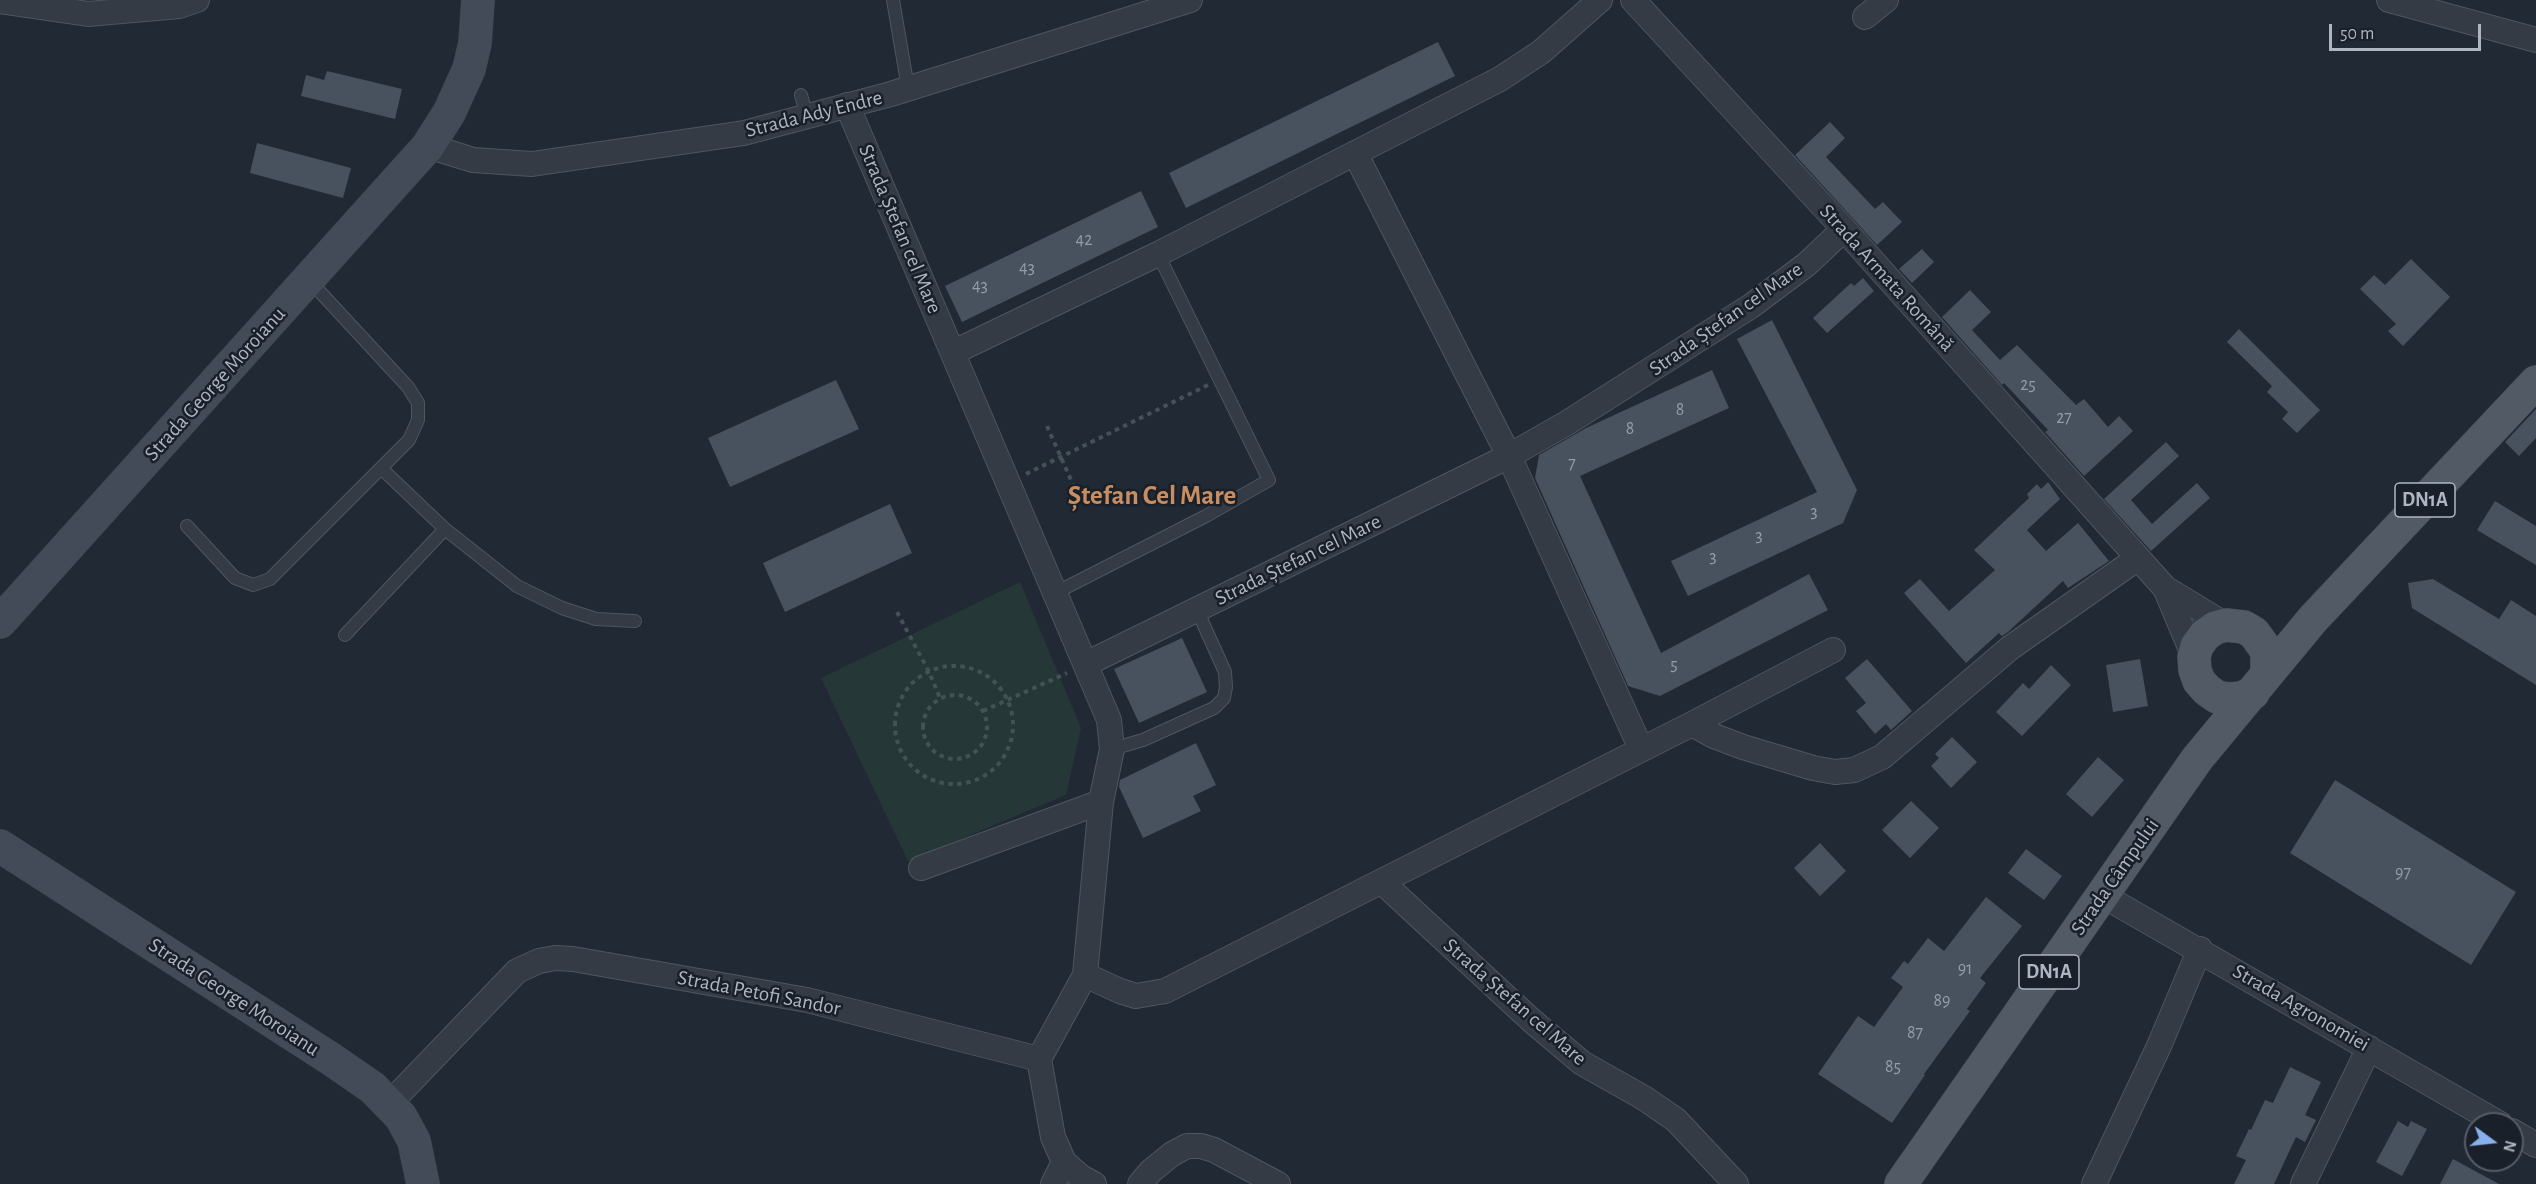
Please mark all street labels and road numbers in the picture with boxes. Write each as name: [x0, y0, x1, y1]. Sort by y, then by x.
street label: Strada Ady Endre: [743, 85, 885, 143]
street label: Strada Ștefan cel Mare: [853, 141, 947, 317]
street label: Strada Armata Română: [1814, 199, 1960, 357]
street label: Strada Ștefan cel Mare: [1644, 257, 1808, 381]
street label: Strada George Moroianu: [139, 302, 291, 466]
road number: DN1A: [2395, 483, 2455, 517]
street label: Strada Ștefan cel Mare: [1211, 509, 1385, 611]
street label: Strada Câmpului: [2066, 814, 2164, 940]
street label: Strada George Moroianu: [144, 932, 324, 1062]
street label: Strada Ștefan cel Mare: [1438, 933, 1592, 1071]
road number: DN1A: [2019, 955, 2079, 989]
street label: Strada Agronomiei: [2228, 959, 2374, 1057]
street label: Strada Petofi Sandor: [675, 965, 843, 1021]

